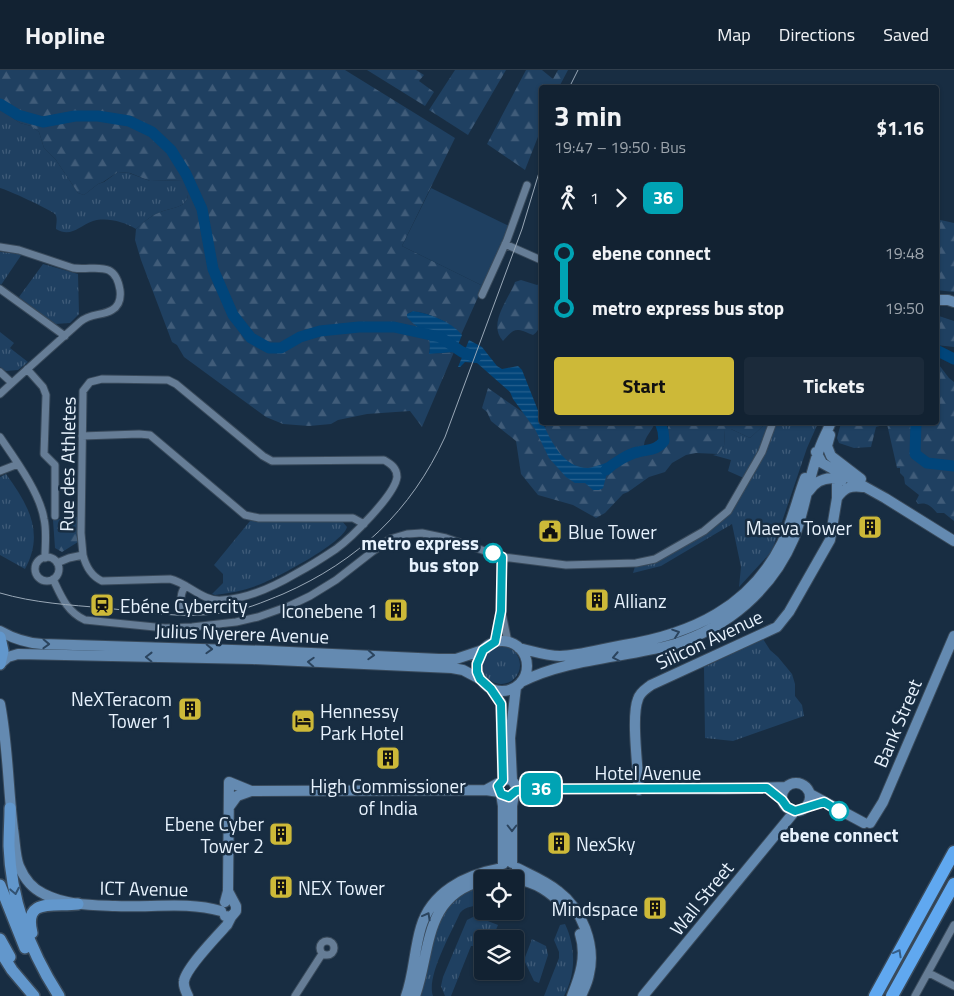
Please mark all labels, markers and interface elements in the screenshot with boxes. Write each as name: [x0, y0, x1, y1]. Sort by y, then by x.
text: Hopline: [25, 17, 105, 53]
text: Map: [717, 21, 751, 48]
text: Directions: [779, 21, 855, 48]
text: Saved: [883, 21, 929, 48]
text: 3 min: [554, 94, 622, 137]
text: $1.16: [877, 113, 924, 142]
text: 19:47 – 19:50 · Bus: [554, 135, 686, 159]
icon: walk: [554, 184, 582, 212]
icon: forward: [607, 184, 635, 212]
text: 36: [653, 184, 673, 211]
text: 1: [590, 186, 599, 210]
text: ebene connect: [592, 238, 711, 267]
text: 19:48: [885, 241, 924, 265]
text: metro express bus stop: [592, 293, 784, 322]
text: 19:50: [885, 296, 924, 320]
button: Start: [554, 357, 734, 415]
button: Tickets: [744, 357, 924, 415]
street label: Rue des Athletes: [51, 396, 83, 532]
place label: Maeva Tower: [746, 513, 852, 542]
building icon: Maeva Tower: [857, 514, 883, 540]
place label: Blue Tower: [568, 517, 657, 546]
public building icon: Blue Tower: [537, 518, 563, 544]
place label: metro express bus stop: [361, 528, 479, 579]
marker: metro express bus stop: [483, 543, 503, 563]
place label: Allianz: [614, 586, 667, 615]
building icon: Allianz: [584, 587, 610, 613]
place label: Ebéne Cybercity: [120, 591, 248, 620]
station icon: Ebéne Cybercity: [89, 592, 115, 618]
place label: Iconebene 1: [281, 596, 378, 625]
building icon: Iconebene 1: [383, 597, 409, 623]
street label: Silicon Avenue: [651, 602, 767, 676]
street label: Julius Nyerere Avenue: [154, 615, 330, 651]
one-way arrow: [671, 629, 680, 639]
one-way arrow: [42, 639, 50, 650]
one-way arrow: [205, 643, 213, 654]
one-way arrow: [367, 650, 375, 661]
one-way arrow: [612, 651, 621, 661]
one-way arrow: [145, 652, 152, 662]
one-way arrow: [307, 657, 315, 668]
street label: Bank Street: [865, 674, 929, 772]
place label: NeXTeracom Tower 1: [71, 684, 172, 735]
building icon: NeXTeracom Tower 1: [177, 696, 203, 722]
place label: Hennessy Park Hotel: [320, 696, 404, 747]
hotel icon: Hennessy Park Hotel: [290, 708, 316, 734]
building icon: High Commissioner of India: [375, 745, 401, 771]
street label: Hotel Avenue: [595, 758, 701, 787]
place label: High Commissioner of India: [310, 771, 466, 822]
line badge: 36: [518, 773, 564, 805]
text: 36: [531, 775, 551, 802]
marker: ebene connect: [829, 801, 849, 821]
place label: Ebene Cyber Tower 2: [165, 809, 264, 860]
place label: ebene connect: [780, 820, 898, 849]
building icon: Ebene Cyber Tower 2: [268, 821, 294, 847]
one-way arrow: [507, 825, 517, 833]
place label: NexSky: [576, 829, 635, 858]
building icon: NexSky: [546, 830, 572, 856]
street label: Wall Street: [662, 854, 740, 941]
map controls: [474, 870, 524, 980]
button: locate: [474, 870, 524, 920]
street label: ICT Avenue: [99, 873, 189, 903]
place label: NEX Tower: [298, 873, 385, 902]
building icon: NEX Tower: [268, 874, 294, 900]
one-way arrow: [10, 886, 20, 895]
place label: Mindspace: [551, 894, 638, 923]
building icon: Mindspace: [642, 895, 668, 921]
one-way arrow: [421, 912, 431, 921]
button: layers: [474, 930, 524, 980]
one-way arrow: [892, 949, 902, 958]

